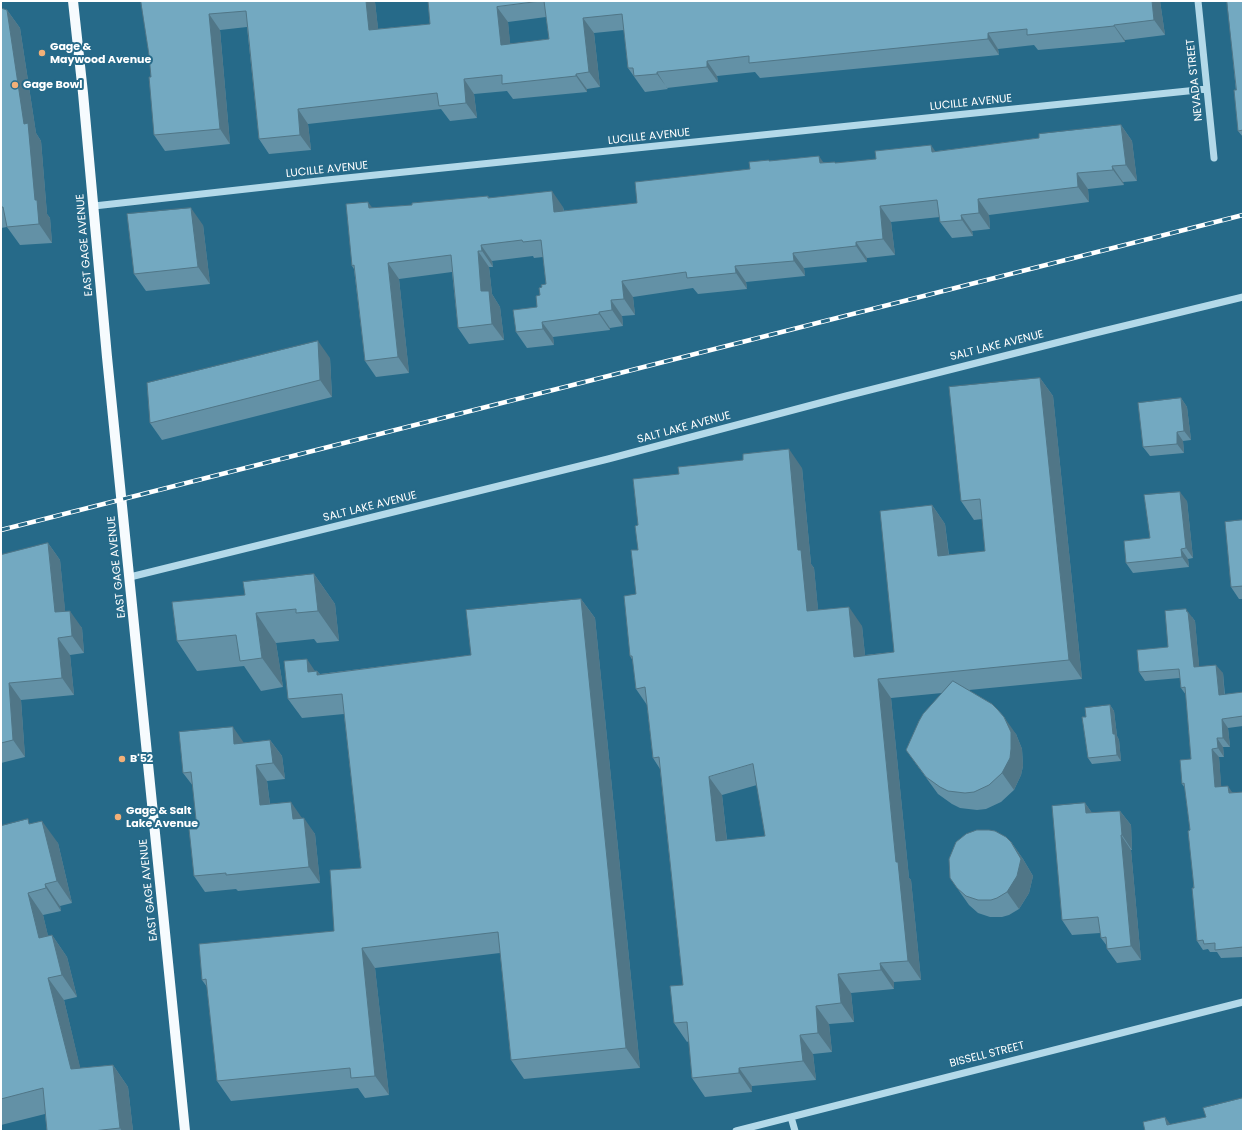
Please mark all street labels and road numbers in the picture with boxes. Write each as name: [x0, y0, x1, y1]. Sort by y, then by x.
street label: NEVADA STREET: [1184, 38, 1206, 122]
street label: LUCILLE AVENUE: [929, 92, 1013, 114]
street label: LUCILLE AVENUE: [607, 126, 691, 148]
street label: LUCILLE AVENUE: [285, 159, 369, 181]
street label: EAST GAGE AVENUE: [74, 193, 96, 297]
street label: SALT LAKE AVENUE: [949, 328, 1045, 364]
street label: SALT LAKE AVENUE: [636, 409, 732, 447]
street label: SALT LAKE AVENUE: [322, 489, 418, 525]
street label: EAST GAGE AVENUE: [105, 515, 129, 619]
street label: EAST GAGE AVENUE: [137, 838, 161, 942]
street label: BISSELL STREET: [948, 1039, 1026, 1071]

